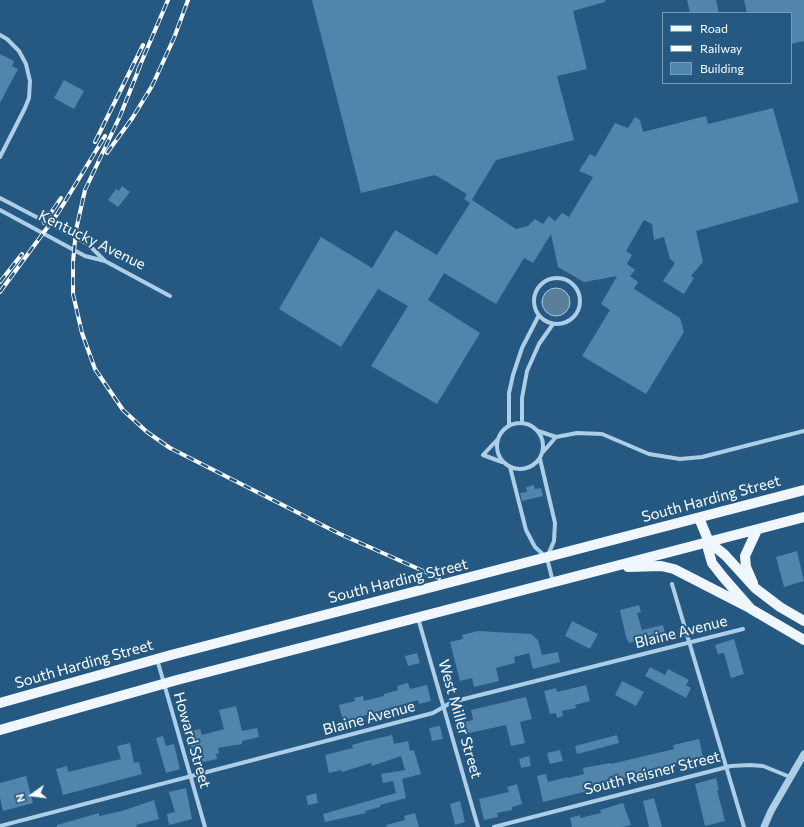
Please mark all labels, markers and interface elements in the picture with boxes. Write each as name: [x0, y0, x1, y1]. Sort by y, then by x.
legend: [662, 12, 792, 84]
text: Road: [700, 21, 728, 35]
text: Railway: [700, 41, 742, 55]
text: Building: [700, 61, 744, 75]
street label: Kentucky Avenue: [36, 206, 148, 274]
street label: South Harding Street: [640, 472, 782, 526]
street label: South Harding Street: [326, 555, 470, 607]
street label: Blaine Avenue: [633, 612, 729, 652]
street label: South Harding Street: [13, 636, 155, 692]
street label: West Miller Street: [434, 657, 486, 781]
street label: Howard Street: [170, 690, 214, 790]
street label: Blaine Avenue: [321, 697, 417, 739]
street label: South Reisner Street: [582, 747, 722, 799]
north arrow: [12, 775, 52, 815]
text: N: [13, 792, 27, 804]

